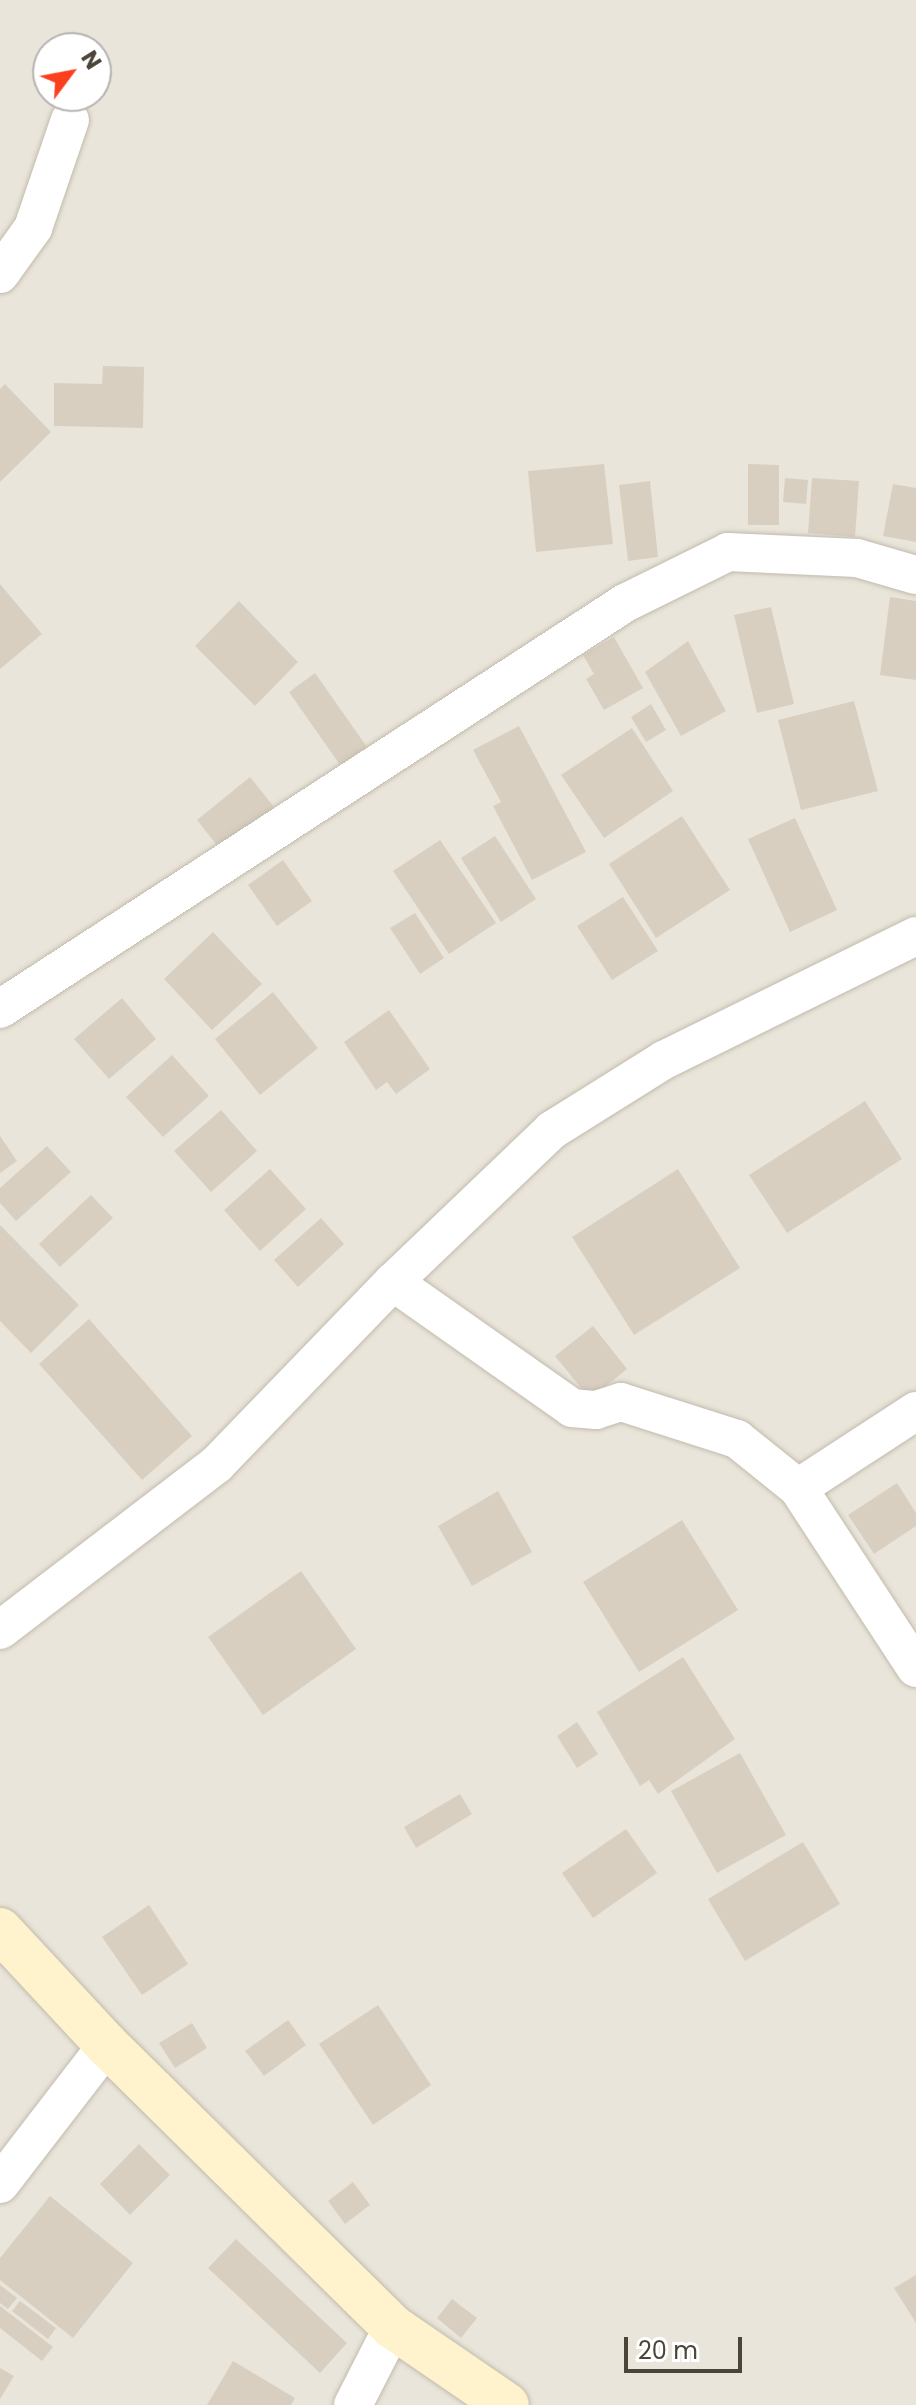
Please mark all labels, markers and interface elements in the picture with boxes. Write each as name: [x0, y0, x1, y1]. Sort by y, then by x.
north arrow: [32, 32, 112, 112]
text: N: [74, 45, 109, 75]
scale bar: [628, 2321, 746, 2371]
text: 20 m: [638, 2334, 698, 2367]

